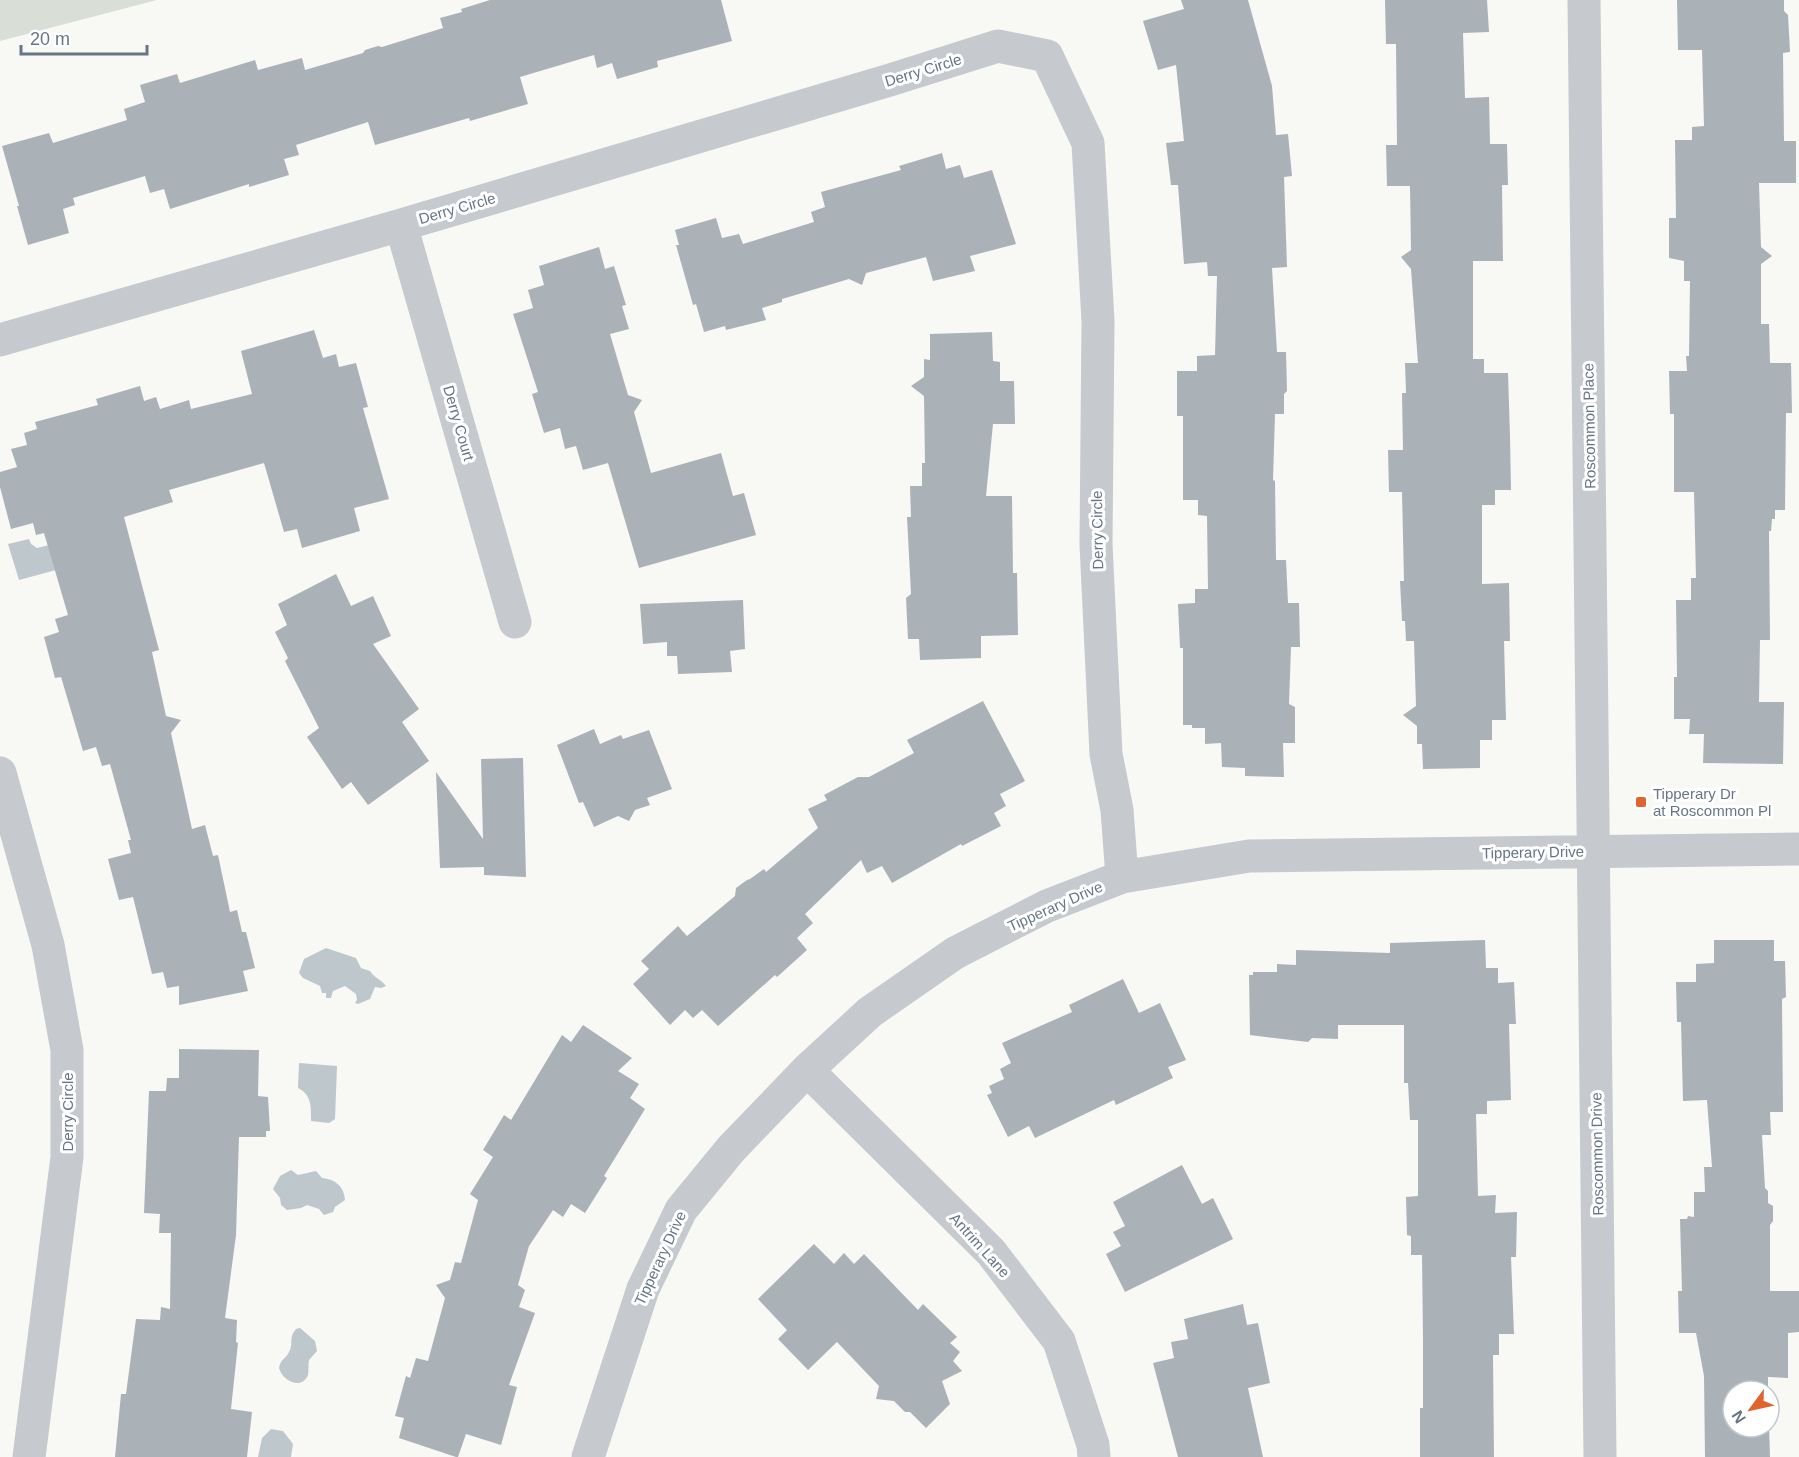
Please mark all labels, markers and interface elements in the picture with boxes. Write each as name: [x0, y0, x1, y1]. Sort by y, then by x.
scale bar: [21, 18, 147, 56]
text: 20 m: [30, 29, 70, 49]
street label: Derry Circle: [883, 50, 963, 90]
street label: Derry Circle: [417, 189, 497, 227]
street label: Roscommon Place: [1579, 363, 1599, 489]
street label: Derry Court: [440, 383, 478, 463]
street label: Derry Circle: [1088, 490, 1106, 570]
place label: Tipperary Dr at Roscommon Pl: [1653, 785, 1771, 819]
marker: Tipperary Dr at Roscommon Pl: [1634, 795, 1648, 809]
street label: Tipperary Drive: [1482, 843, 1584, 861]
street label: Tipperary Drive: [1005, 877, 1105, 935]
street label: Derry Circle: [59, 1072, 76, 1152]
street label: Roscommon Drive: [1587, 1092, 1607, 1216]
street label: Tipperary Drive: [631, 1208, 689, 1308]
street label: Antrim Lane: [947, 1209, 1013, 1281]
north arrow: [1721, 1379, 1781, 1439]
text: N: [1729, 1407, 1749, 1426]

